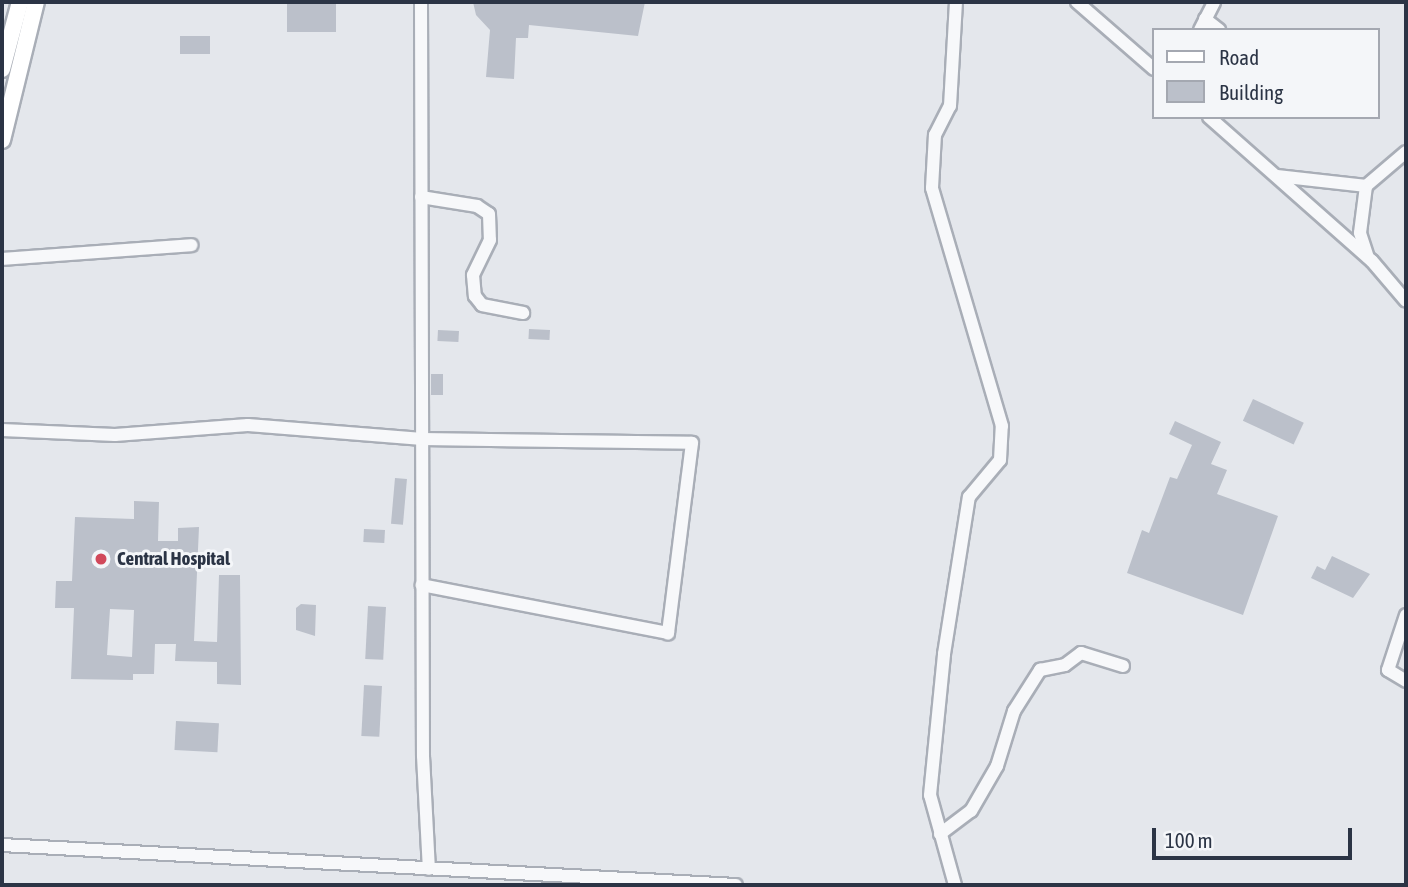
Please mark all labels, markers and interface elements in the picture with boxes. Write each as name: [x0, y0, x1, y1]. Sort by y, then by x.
legend: [1152, 28, 1380, 119]
text: Road: [1219, 45, 1259, 69]
text: Building: [1219, 80, 1283, 104]
place label: Central Hospital: [117, 548, 230, 570]
marker: Central Hospital: [91, 549, 111, 569]
scale bar: [1156, 814, 1356, 858]
text: 100 m: [1165, 828, 1213, 852]

